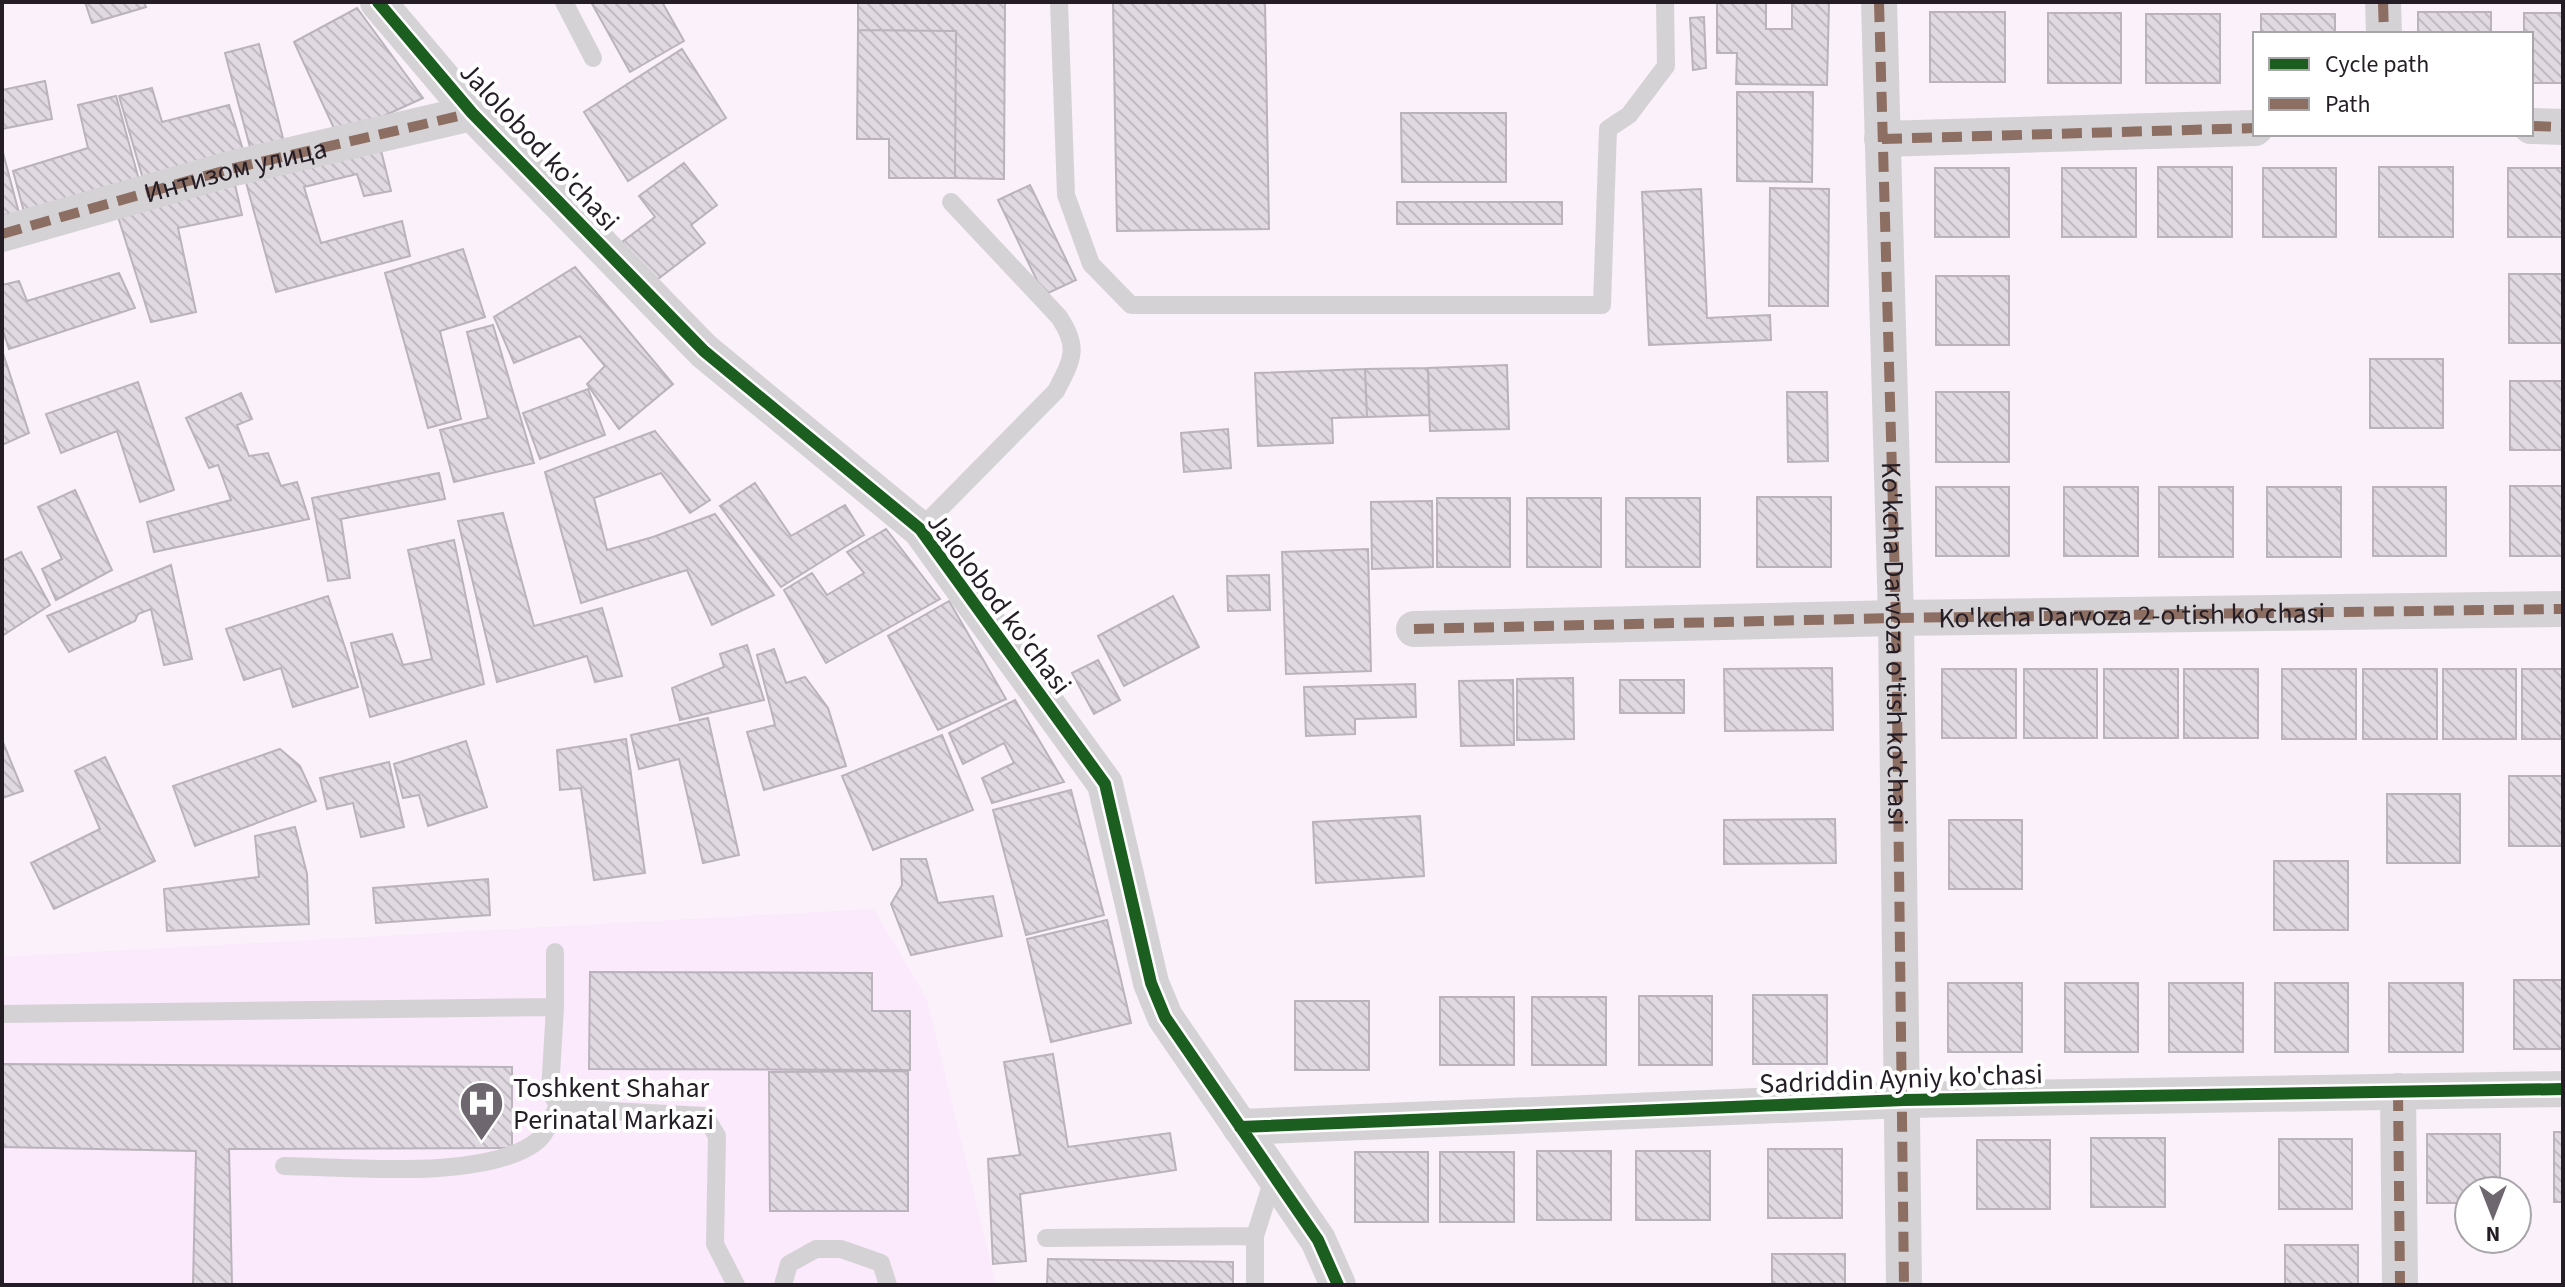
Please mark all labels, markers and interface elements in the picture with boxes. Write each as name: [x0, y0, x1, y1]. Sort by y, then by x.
legend: [2253, 32, 2533, 136]
text: Cycle path: [2325, 47, 2429, 82]
street label: Jalolobod ko'chasi: [450, 53, 628, 240]
text: Path: [2325, 87, 2371, 122]
street label: Интизом улица: [139, 128, 331, 214]
street label: Ko'kcha Darvoza o'tish ko'chasi: [1871, 461, 1917, 826]
street label: Jalolobod ko'chasi: [917, 504, 1081, 703]
street label: Ko'kcha Darvoza 2-o'tish ko'chasi: [1938, 593, 2326, 638]
street label: Sadriddin Ayniy ko'chasi: [1759, 1054, 2043, 1104]
place label: Toshkent Shahar Perinatal Markazi: [513, 1068, 714, 1140]
hospital icon: Toshkent Shahar Perinatal Markazi: [458, 1079, 506, 1142]
north arrow: [2453, 1175, 2533, 1255]
text: N: [2486, 1218, 2500, 1250]

